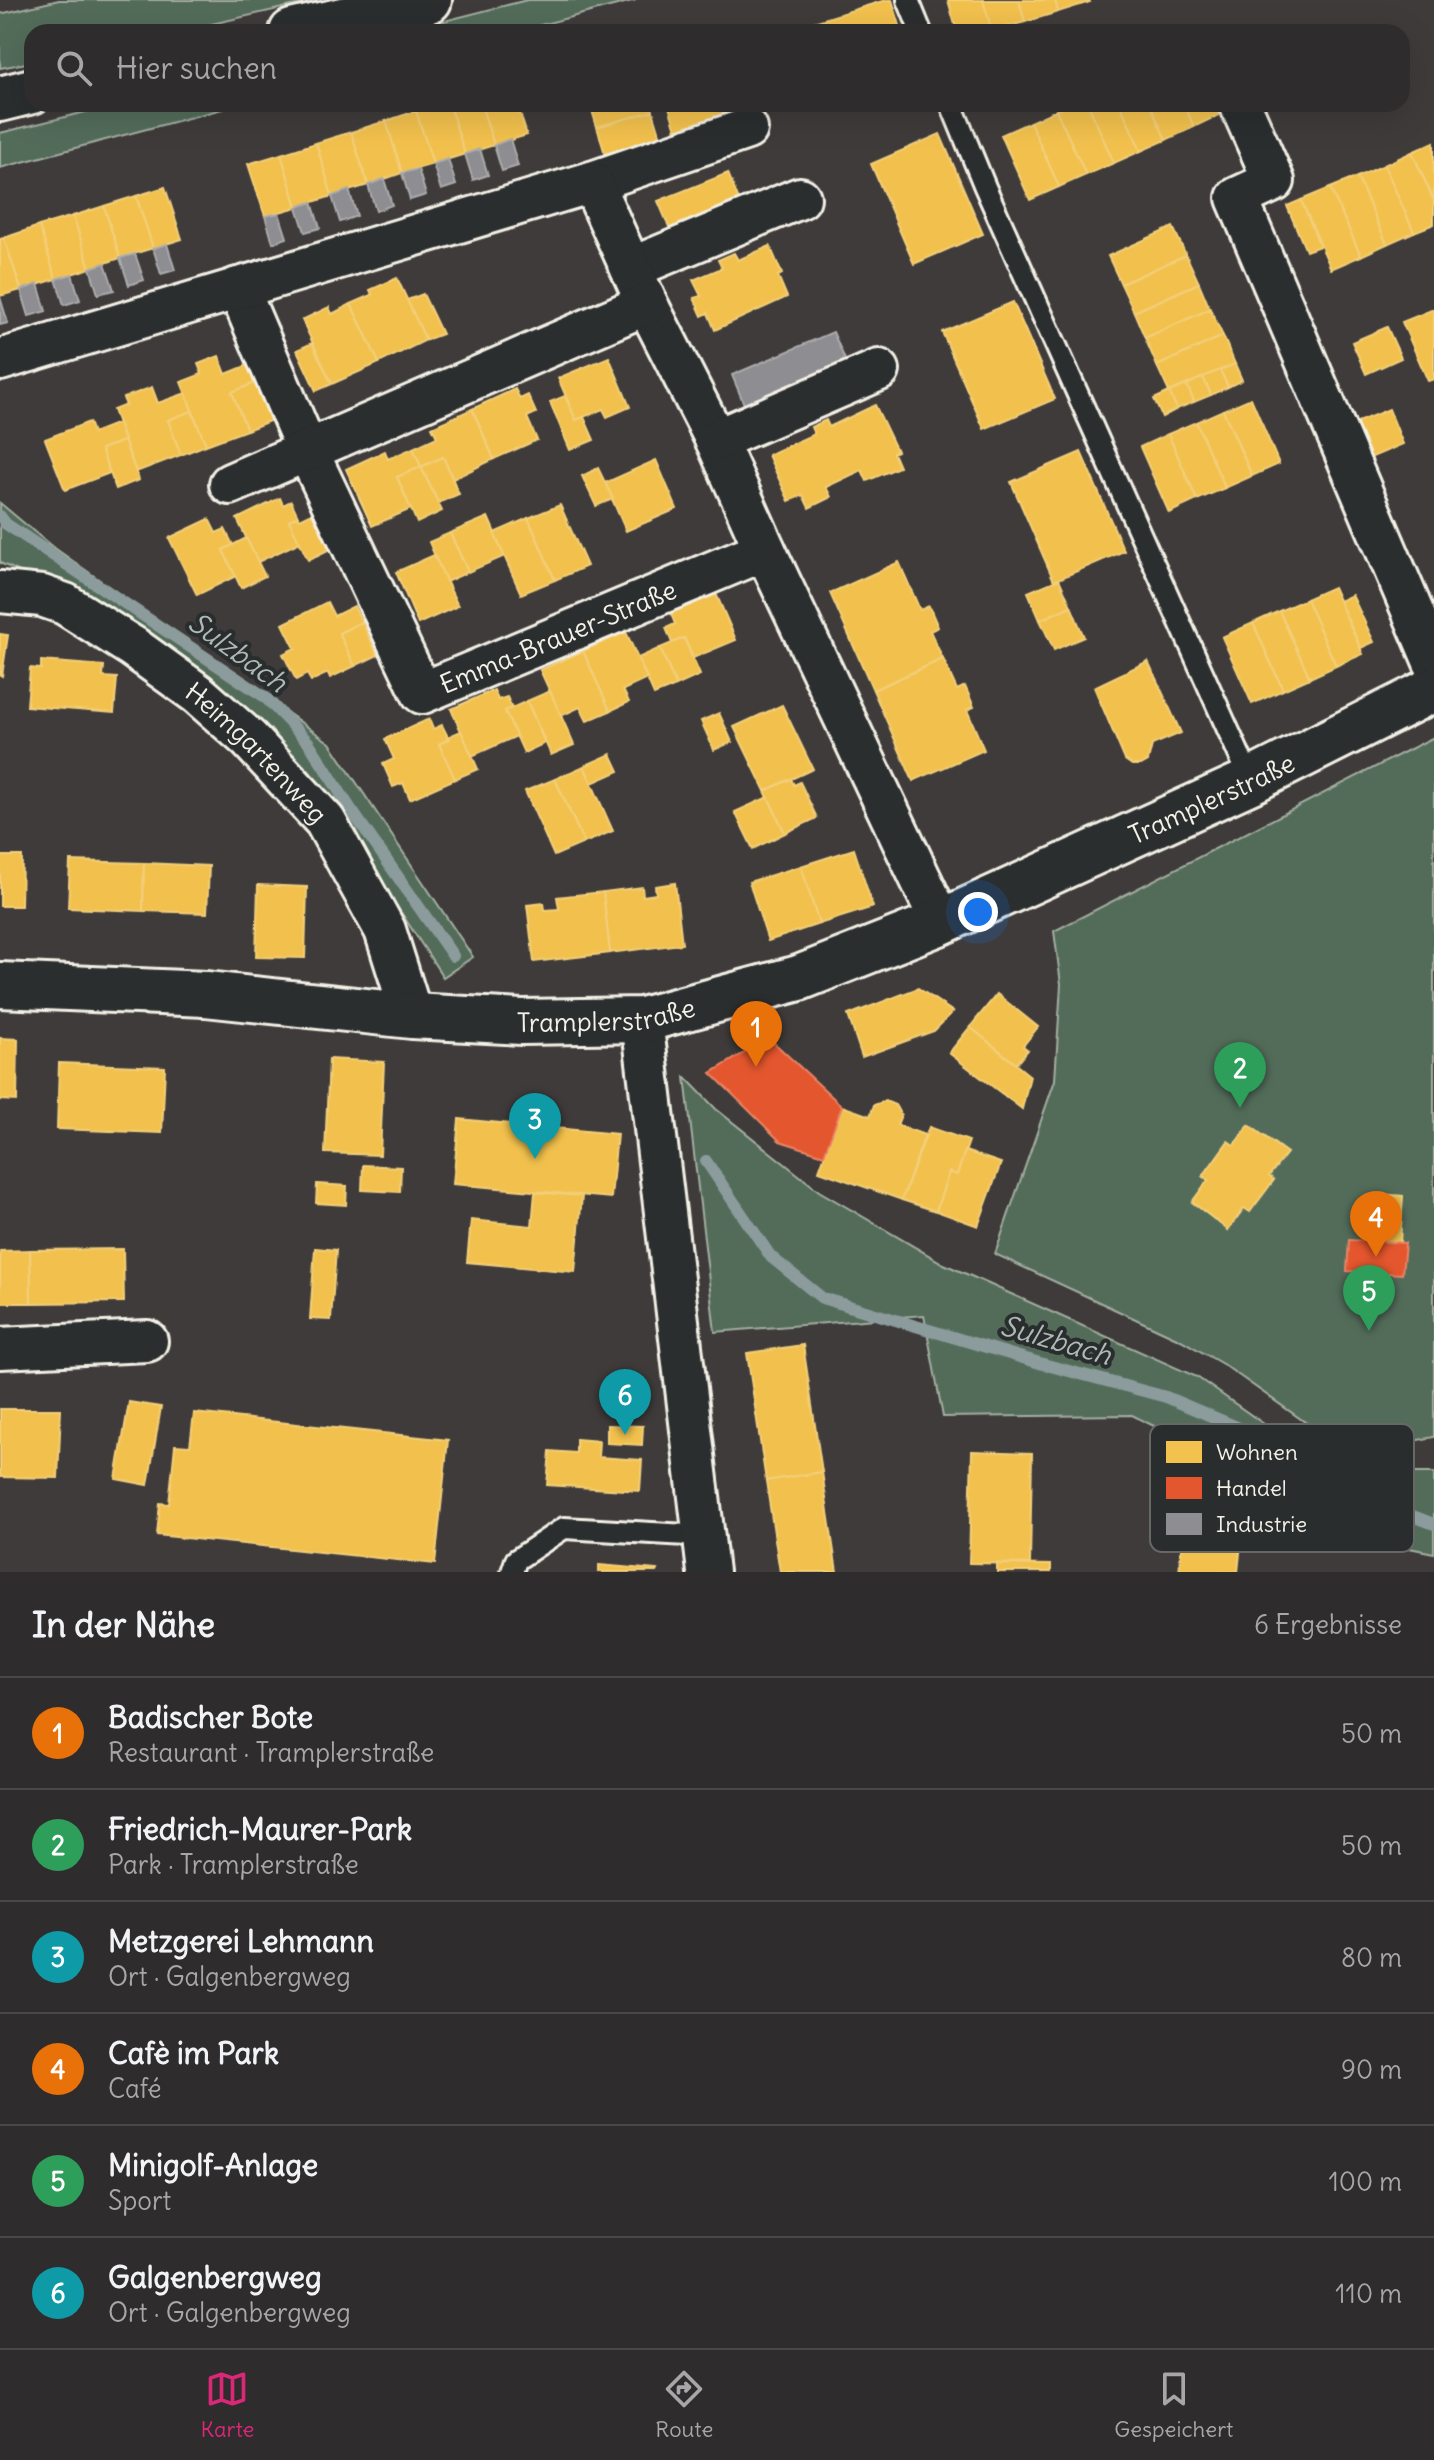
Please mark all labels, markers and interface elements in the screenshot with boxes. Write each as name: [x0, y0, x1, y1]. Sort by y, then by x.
search box: [24, 24, 1410, 112]
icon: search: [52, 46, 96, 90]
text: Hier suchen: [116, 49, 277, 87]
street label: Emma-Brauer-Straße: [435, 572, 681, 700]
water label: Sulzbach: [182, 604, 295, 700]
street label: Heimgartenweg: [179, 674, 335, 830]
street label: Tramplerstraße: [1123, 745, 1300, 851]
your location: [958, 892, 998, 932]
street label: Tramplerstraße: [517, 990, 698, 1039]
pin: 1: [730, 1001, 782, 1067]
pin: 2: [1214, 1042, 1266, 1108]
pin: 3: [509, 1093, 561, 1159]
pin: 4: [1350, 1191, 1402, 1257]
pin: 5: [1343, 1265, 1395, 1331]
water label: Sulzbach: [997, 1307, 1116, 1373]
pin: 6: [599, 1369, 651, 1435]
legend: [1150, 1424, 1414, 1552]
text: Wohnen: [1216, 1438, 1298, 1466]
text: Handel: [1216, 1474, 1287, 1502]
text: Industrie: [1216, 1510, 1307, 1538]
text: In der Nähe: [32, 1603, 215, 1646]
text: 6 Ergebnisse: [1254, 1608, 1402, 1641]
text: Badischer Bote: [108, 1698, 313, 1736]
text: 1: [53, 1717, 63, 1750]
text: 50 m: [1341, 1717, 1402, 1750]
text: Restaurant · Tramplerstraße: [108, 1736, 434, 1769]
text: Friedrich-Maurer-Park: [108, 1810, 412, 1848]
text: 2: [51, 1829, 65, 1862]
text: 50 m: [1341, 1829, 1402, 1862]
text: Park · Tramplerstraße: [108, 1848, 359, 1881]
text: Metzgerei Lehmann: [108, 1922, 374, 1960]
text: 3: [51, 1941, 65, 1974]
text: 80 m: [1341, 1941, 1402, 1974]
text: Ort · Galgenbergweg: [108, 1960, 351, 1993]
text: Cafè im Park: [108, 2034, 279, 2072]
text: 4: [50, 2053, 66, 2086]
text: 90 m: [1341, 2053, 1402, 2086]
text: Café: [108, 2072, 162, 2105]
text: Minigolf-Anlage: [108, 2146, 318, 2184]
text: 5: [51, 2165, 65, 2198]
text: 100 m: [1328, 2165, 1402, 2198]
text: Sport: [108, 2184, 171, 2217]
text: Galgenbergweg: [108, 2258, 322, 2296]
text: 6: [50, 2277, 66, 2310]
text: 110 m: [1335, 2277, 1402, 2310]
text: Ort · Galgenbergweg: [108, 2296, 351, 2329]
tab: Karte: [200, 2367, 254, 2443]
tab: Route: [655, 2367, 713, 2443]
tab: Gespeichert: [1114, 2367, 1234, 2443]

